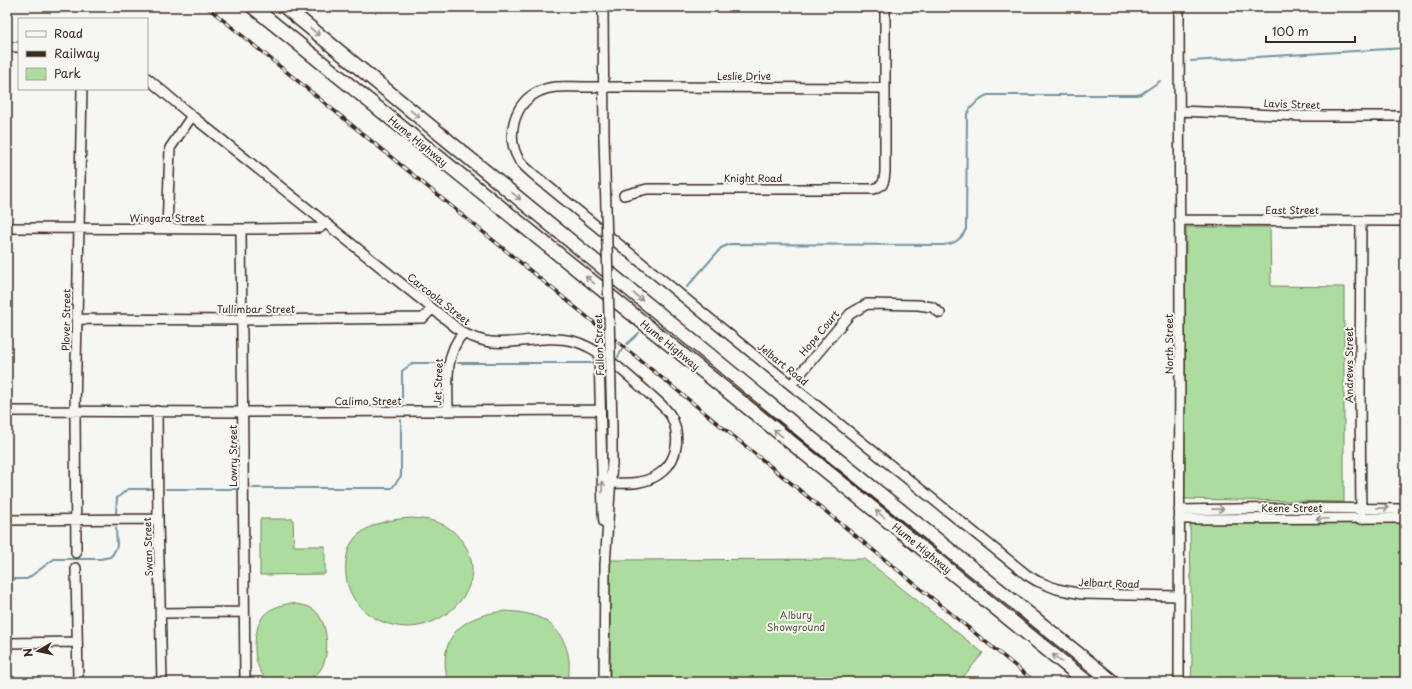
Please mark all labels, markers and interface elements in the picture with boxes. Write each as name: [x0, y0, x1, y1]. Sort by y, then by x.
legend: [18, 18, 148, 90]
scale bar: [1266, 18, 1355, 44]
text: 100 m: [1272, 22, 1309, 40]
text: Road: [54, 24, 83, 42]
one-way arrow: [309, 27, 320, 36]
text: Railway: [54, 44, 100, 62]
text: Park: [54, 64, 81, 82]
street label: Leslie Drive: [717, 68, 771, 83]
street label: Lavis Street: [1263, 95, 1321, 112]
one-way arrow: [410, 110, 421, 119]
street label: Hume Highway: [385, 112, 451, 170]
street label: Knight Road: [724, 170, 782, 185]
one-way arrow: [511, 192, 521, 201]
street label: East Street: [1265, 202, 1319, 217]
street label: Wingara Street: [130, 210, 204, 225]
street label: Carcoola Street: [405, 269, 474, 328]
one-way arrow: [585, 276, 596, 285]
street label: Plover Street: [57, 289, 74, 351]
one-way arrow: [633, 292, 644, 301]
street label: Tullimbar Street: [217, 301, 295, 316]
street label: Hope Court: [795, 307, 842, 359]
street label: Fallon Street: [590, 314, 607, 376]
street label: North Street: [1161, 314, 1176, 374]
street label: Hume Highway: [637, 316, 703, 374]
street label: Andrews Street: [1341, 327, 1356, 403]
street label: Jelbart Road: [755, 339, 812, 389]
street label: Jet Street: [429, 358, 446, 406]
street label: Calimo Street: [335, 393, 401, 408]
street label: Lowry Street: [225, 425, 240, 487]
one-way arrow: [773, 428, 784, 437]
one-way arrow: [598, 481, 606, 494]
street label: Keene Street: [1261, 500, 1323, 515]
one-way arrow: [1376, 504, 1389, 512]
one-way arrow: [1211, 506, 1224, 513]
one-way arrow: [874, 510, 885, 519]
one-way arrow: [1316, 515, 1329, 523]
street label: Swan Street: [139, 517, 156, 577]
street label: Hume Highway: [889, 519, 955, 577]
street label: Jelbart Road: [1078, 574, 1140, 591]
park label: Albury Showground: [767, 607, 825, 634]
north arrow: [18, 631, 58, 671]
text: N: [19, 647, 37, 658]
one-way arrow: [1051, 653, 1062, 662]

